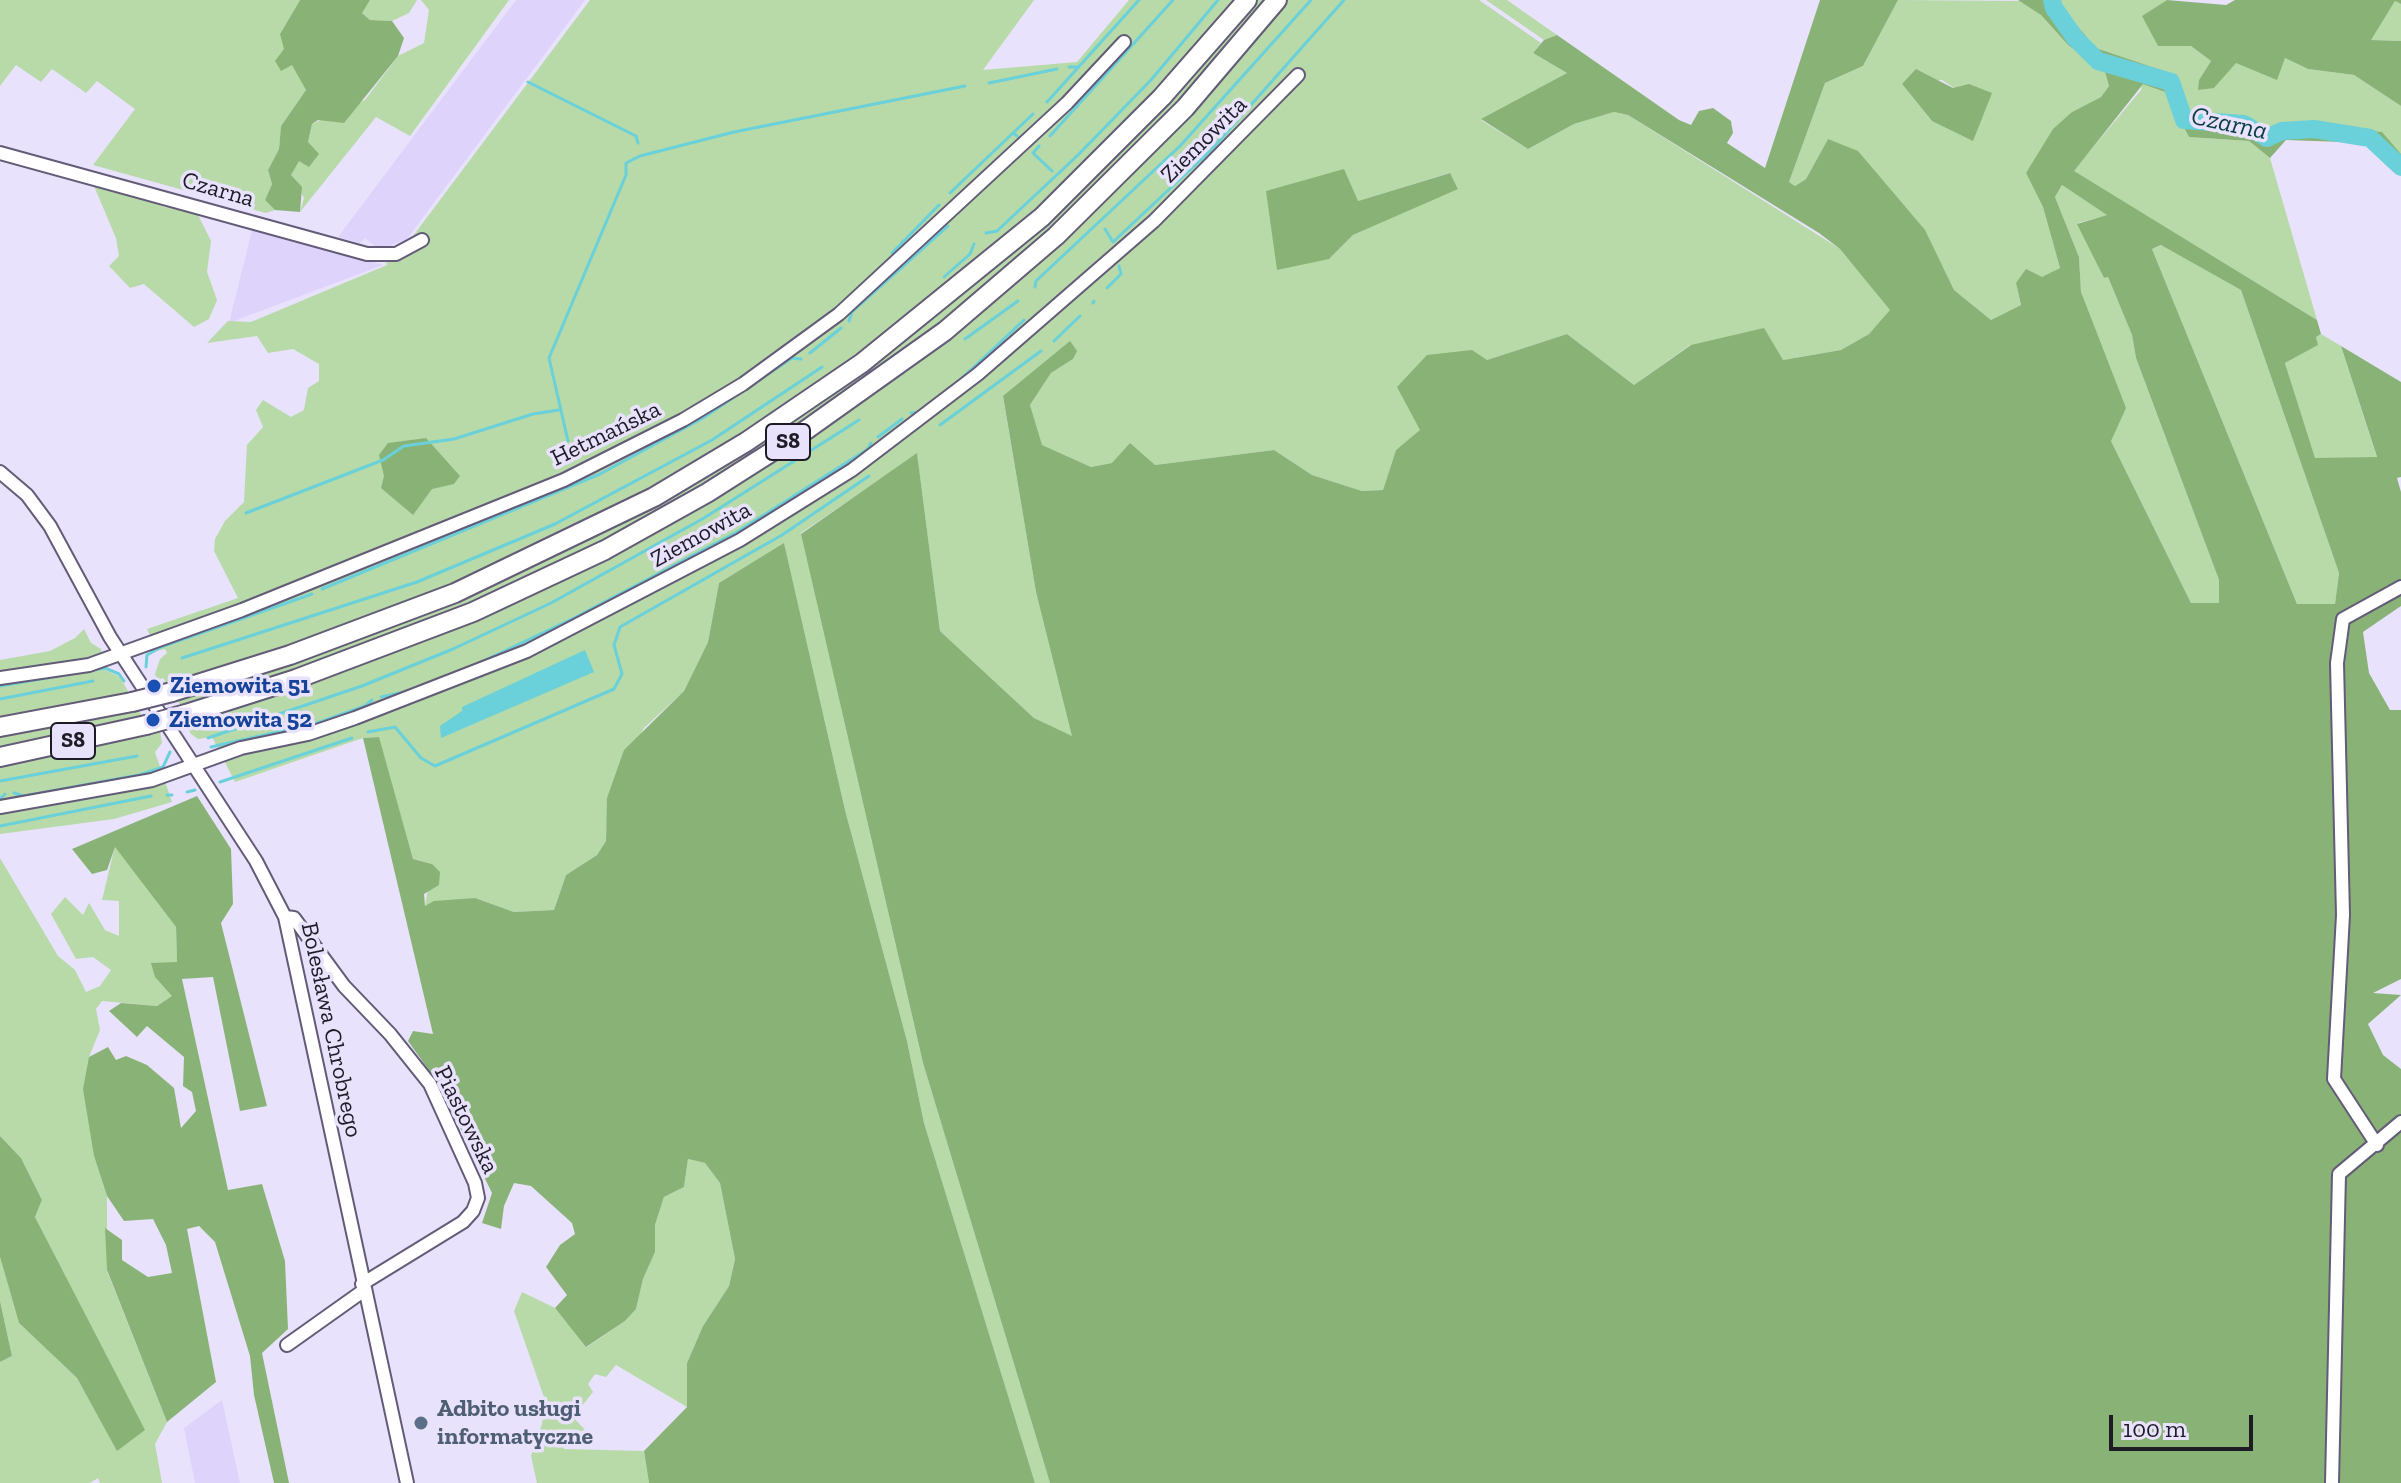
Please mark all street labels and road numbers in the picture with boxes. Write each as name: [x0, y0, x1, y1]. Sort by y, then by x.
street label: Ziemowita: [1155, 91, 1253, 189]
street label: Czarna: [179, 166, 257, 214]
street label: Hetmańska: [546, 395, 666, 473]
road number: S8: [766, 424, 810, 460]
street label: Ziemowita: [646, 496, 756, 574]
road number: S8: [51, 723, 95, 759]
street label: Bolesława Chrobrego: [294, 920, 368, 1140]
street label: Piastowska: [428, 1061, 504, 1179]

